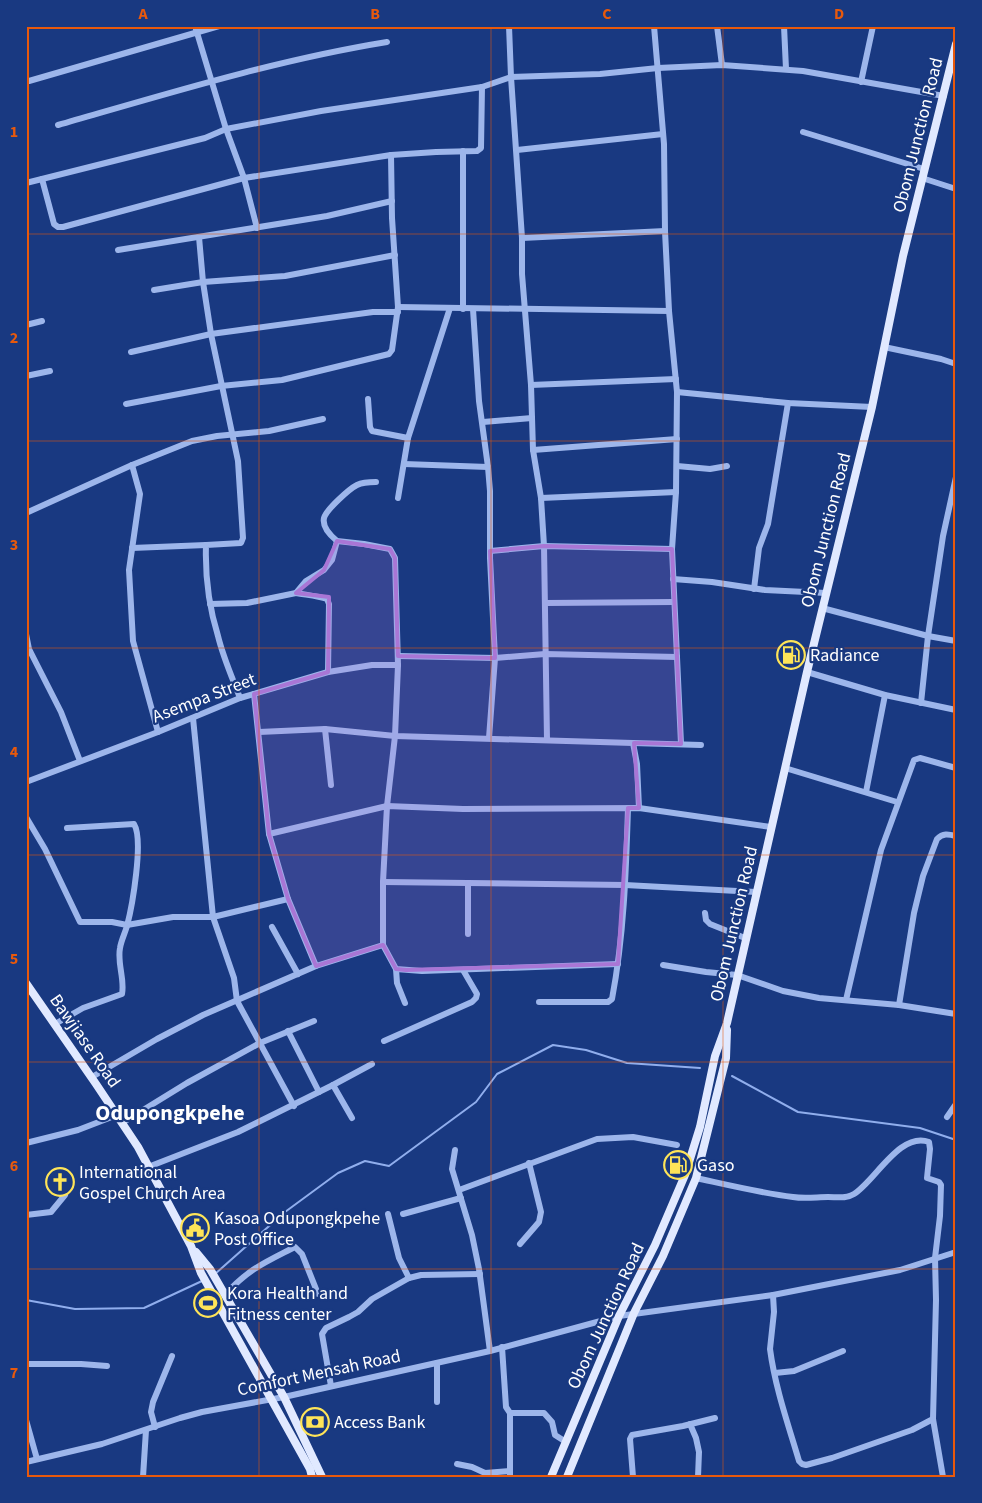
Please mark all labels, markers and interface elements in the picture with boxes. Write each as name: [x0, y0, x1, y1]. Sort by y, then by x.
text: A: [137, 3, 148, 25]
text: B: [370, 3, 380, 25]
text: C: [602, 3, 612, 25]
text: D: [834, 3, 844, 25]
street label: Obom Junction Road: [887, 55, 949, 215]
text: 1: [10, 121, 18, 143]
text: 2: [10, 327, 18, 349]
street label: Obom Junction Road: [795, 450, 857, 610]
text: 3: [10, 534, 18, 556]
fuel station icon: Radiance: [776, 640, 806, 670]
place label: Radiance: [810, 643, 879, 668]
street label: Asempa Street: [149, 667, 259, 729]
text: 4: [10, 741, 19, 763]
street label: Obom Junction Road: [704, 844, 764, 1004]
text: 5: [10, 948, 18, 970]
street label: Bawjiase Road: [43, 989, 127, 1093]
district label: Odupongkpehe: [95, 1097, 245, 1129]
fuel station icon: Gaso: [663, 1150, 693, 1180]
place label: Gaso: [697, 1153, 734, 1178]
text: 6: [10, 1155, 18, 1177]
place label: International Gospel Church Area: [79, 1160, 226, 1206]
church icon: International Gospel Church Area: [45, 1167, 75, 1197]
place label: Kasoa Odupongkpehe Post Office: [214, 1206, 380, 1252]
public building icon: Kasoa Odupongkpehe Post Office: [180, 1213, 210, 1243]
street label: Obom Junction Road: [561, 1239, 651, 1393]
place label: Kora Health and Fitness center: [227, 1281, 348, 1327]
sports icon: Kora Health and Fitness center: [193, 1288, 223, 1318]
street label: Comfort Mensah Road: [235, 1343, 403, 1403]
text: 7: [10, 1362, 18, 1384]
bank icon: Access Bank: [300, 1407, 330, 1437]
place label: Access Bank: [334, 1410, 426, 1435]

